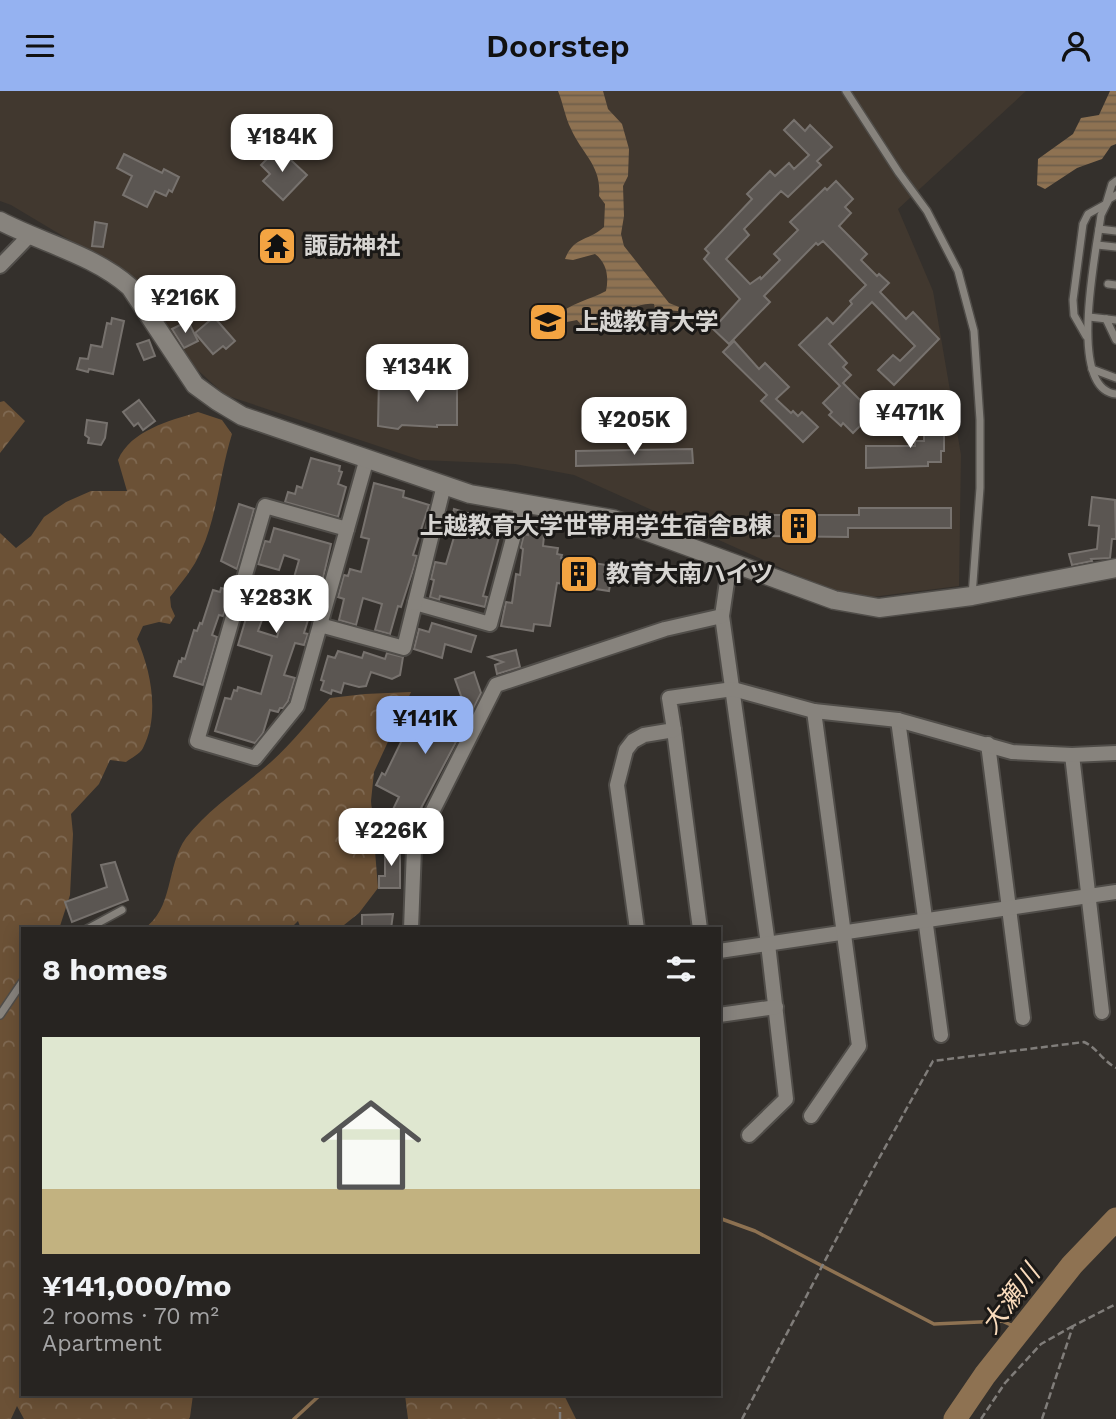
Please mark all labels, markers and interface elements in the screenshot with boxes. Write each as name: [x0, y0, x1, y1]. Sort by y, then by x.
icon: menu: [21, 27, 59, 65]
text: Doorstep: [486, 27, 630, 65]
icon: person: [1057, 27, 1095, 65]
pin: ¥184K: [233, 115, 331, 174]
text: ¥184K: [247, 123, 317, 150]
temple icon: 諏訪神社: [256, 225, 298, 267]
place label: 諏訪神社: [304, 232, 400, 260]
pin: ¥216K: [136, 275, 234, 335]
text: ¥216K: [150, 284, 220, 311]
school or university icon: 上越教育大学: [527, 301, 569, 343]
place label: 上越教育大学: [575, 308, 719, 336]
pin: ¥134K: [368, 345, 466, 404]
text: ¥134K: [382, 353, 452, 380]
pin: ¥471K: [861, 391, 959, 450]
pin: ¥205K: [585, 397, 683, 457]
text: ¥471K: [876, 399, 944, 426]
text: ¥205K: [597, 406, 671, 433]
building icon: 上越教育大学世帯用学生宿舎B棟: [778, 505, 820, 547]
place label: 上越教育大学世帯用学生宿舎B棟: [420, 512, 772, 540]
building icon: 教育大南ハイツ: [558, 553, 600, 595]
place label: 教育大南ハイツ: [606, 560, 774, 588]
pin: ¥283K: [227, 575, 325, 635]
text: ¥283K: [240, 584, 312, 611]
pin: ¥141K: [376, 697, 474, 756]
text: ¥141K: [392, 705, 458, 732]
pin: ¥226K: [342, 809, 440, 868]
text: ¥226K: [355, 817, 427, 844]
icon: filters: [662, 950, 700, 988]
text: 8 homes: [42, 952, 168, 987]
icon: home: [308, 1082, 434, 1208]
water label: 大瀬川: [975, 1256, 1047, 1339]
text: ¥141,000/mo: [42, 1268, 231, 1303]
text: 2 rooms · 70 m²: [42, 1303, 219, 1330]
text: Apartment: [42, 1330, 162, 1357]

